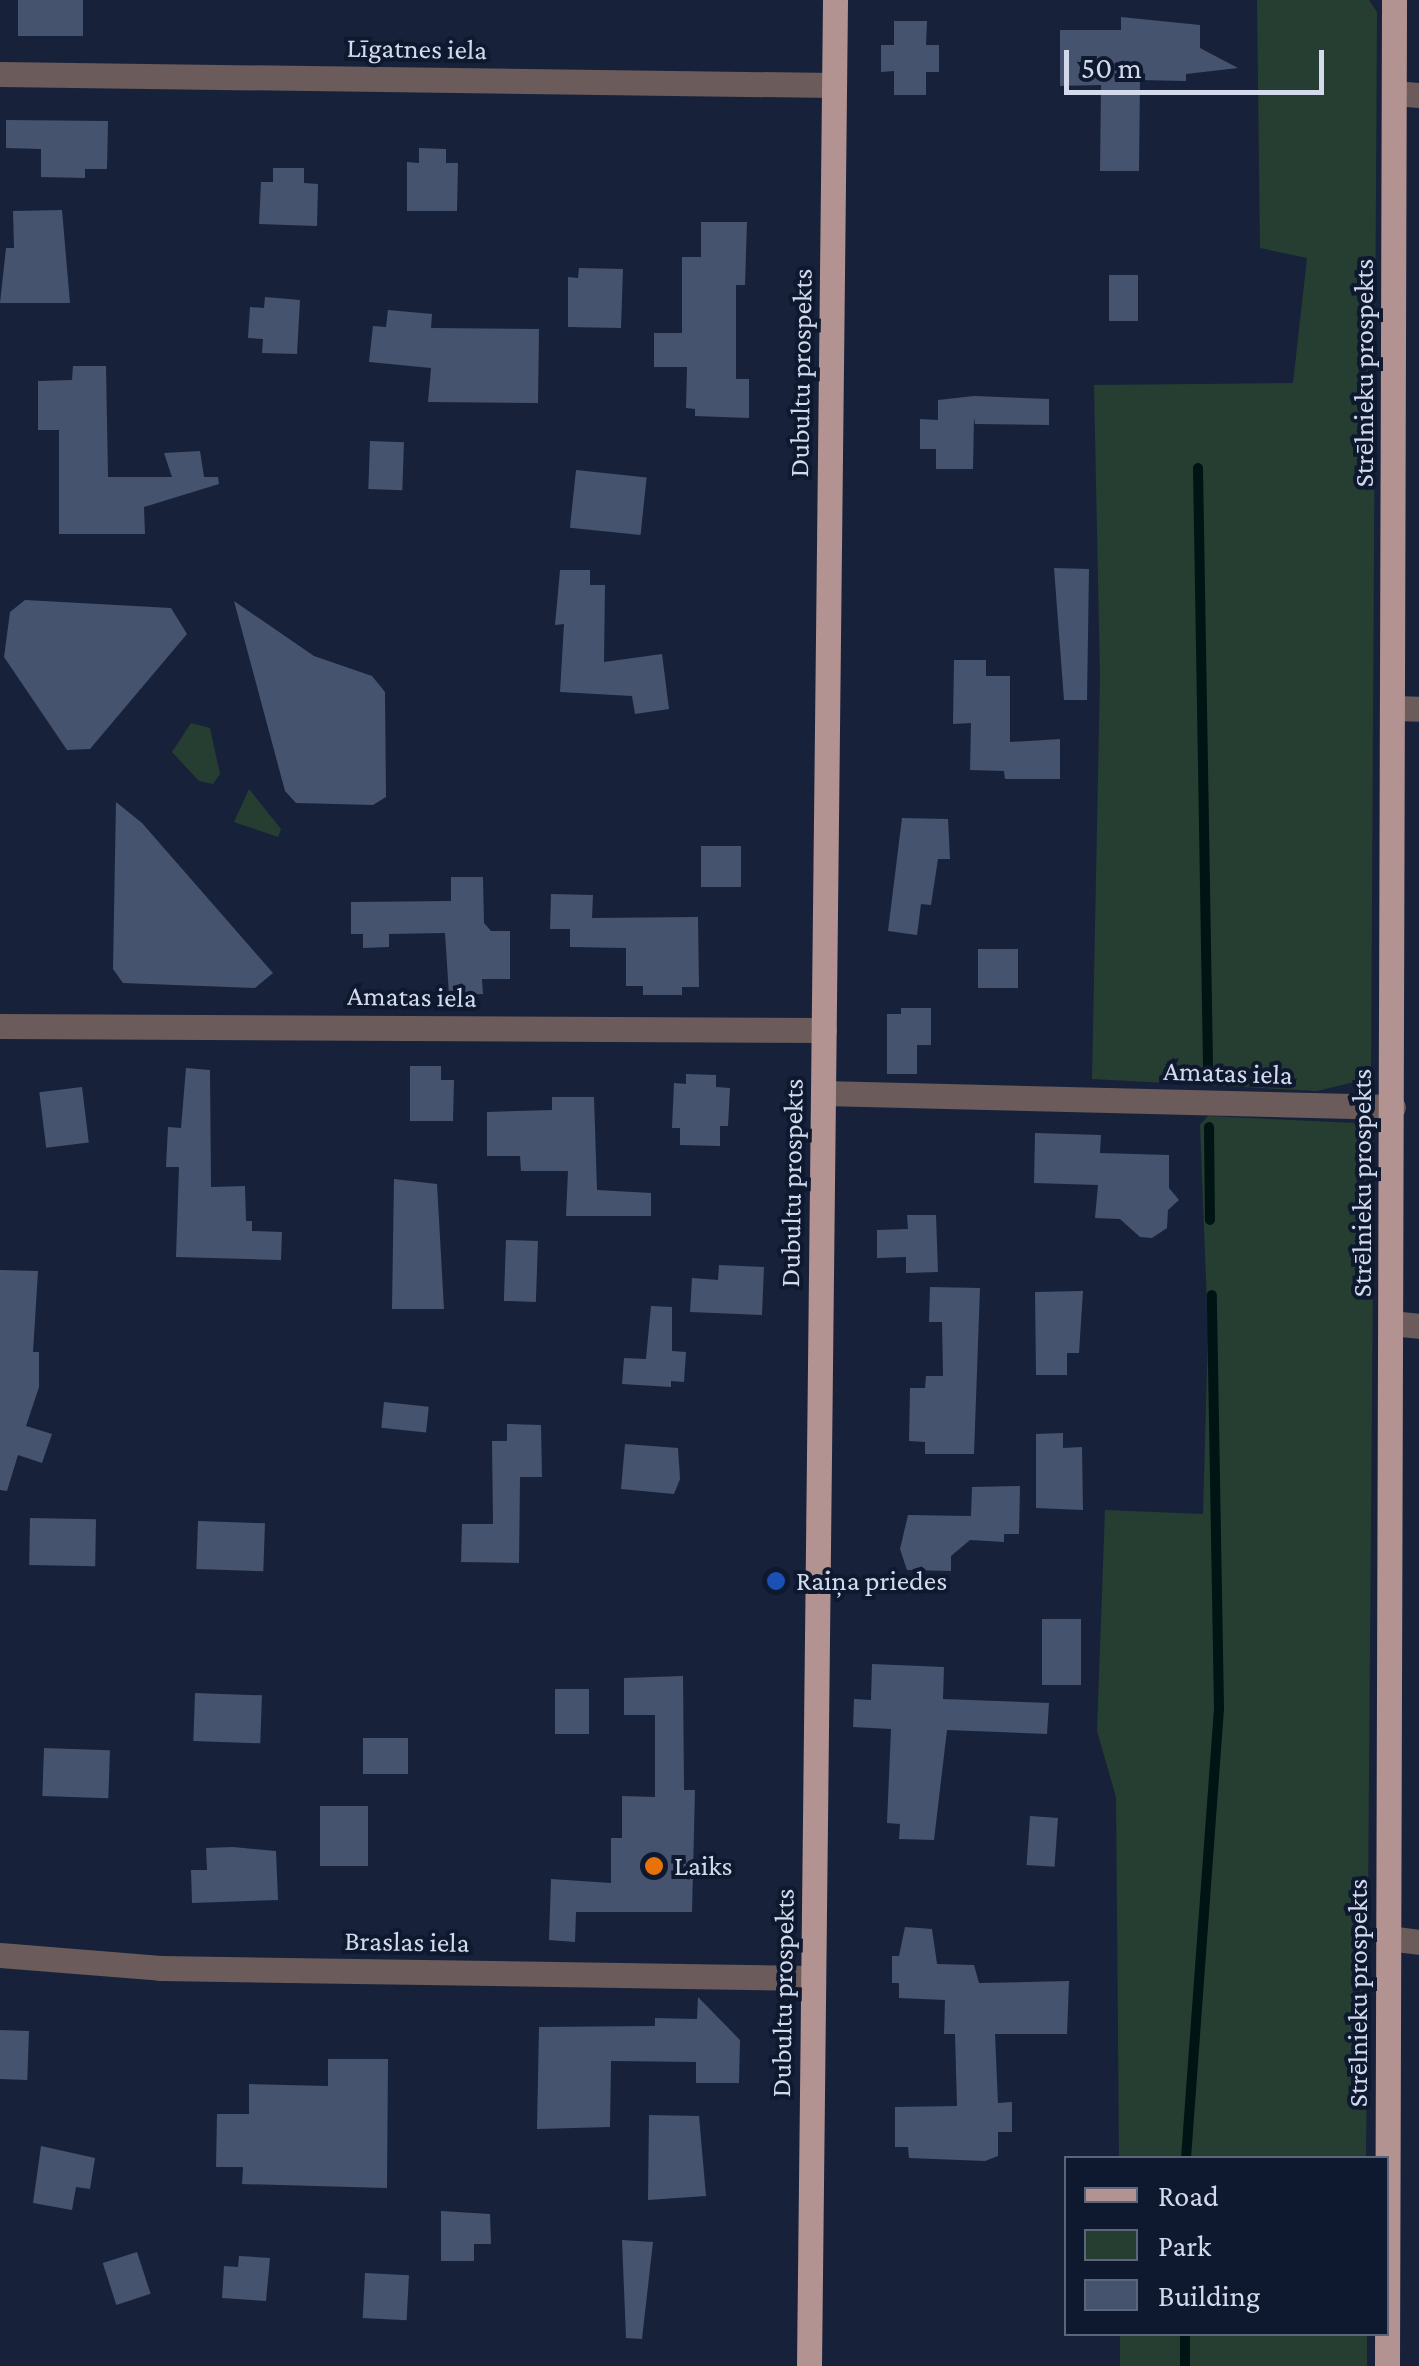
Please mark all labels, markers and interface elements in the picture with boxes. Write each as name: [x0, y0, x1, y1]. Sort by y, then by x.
scale bar: [1069, 30, 1329, 92]
street label: Līgatnes iela: [346, 31, 488, 67]
text: 50 m: [1081, 51, 1142, 84]
street label: Strēlnieku prospekts: [1347, 259, 1381, 487]
street label: Dubultu prospekts: [782, 268, 820, 478]
street label: Amatas iela: [347, 979, 477, 1015]
street label: Amatas iela: [1163, 1054, 1293, 1092]
street label: Strēlnieku prospekts: [1345, 1069, 1379, 1297]
street label: Dubultu prospekts: [773, 1078, 811, 1288]
place label: Raiņa priedes: [796, 1564, 947, 1598]
marker: Raiņa priedes: [765, 1570, 787, 1592]
place label: Laiks: [674, 1849, 732, 1883]
marker: Laiks: [643, 1855, 665, 1877]
street label: Strēlnieku prospekts: [1341, 1879, 1375, 2107]
street label: Dubultu prospekts: [764, 1888, 802, 2098]
street label: Braslas iela: [344, 1924, 470, 1960]
legend: [1064, 2156, 1389, 2336]
text: Road: [1158, 2179, 1219, 2212]
text: Park: [1158, 2229, 1211, 2262]
text: Building: [1158, 2279, 1260, 2312]

